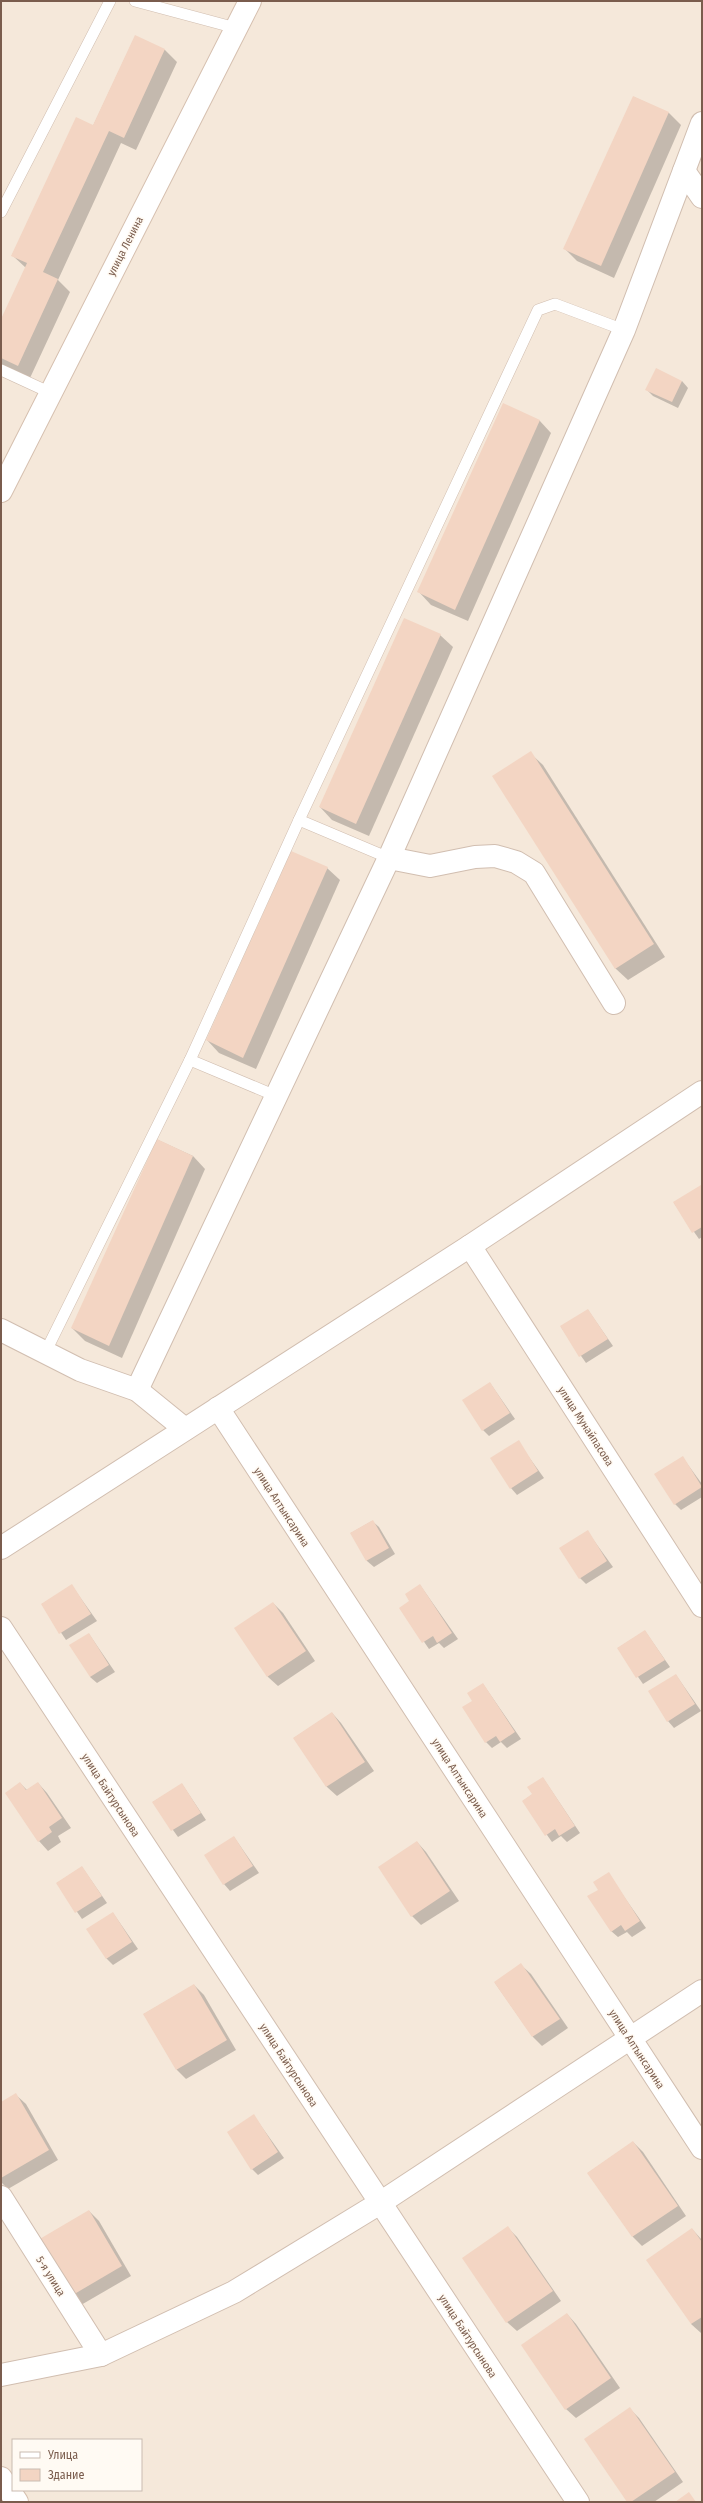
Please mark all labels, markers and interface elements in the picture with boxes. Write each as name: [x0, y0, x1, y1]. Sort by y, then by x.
street label: улица Ленина: [105, 214, 146, 278]
street label: улица Мунайпасова: [555, 1384, 616, 1469]
street label: улица Алтынсарина: [251, 1465, 312, 1549]
street label: улица Алтынсарина: [429, 1736, 490, 1820]
street label: улица Байтурсынова: [79, 1751, 142, 1839]
street label: улица Алтынсарина: [606, 2007, 667, 2091]
street label: улица Байтурсынова: [257, 2021, 320, 2109]
street label: 5-я улица: [33, 2254, 68, 2299]
street label: улица Байтурсынова: [436, 2292, 499, 2380]
legend: [12, 2439, 142, 2491]
text: Улица: [47, 2448, 78, 2462]
text: Здание: [48, 2468, 84, 2482]

